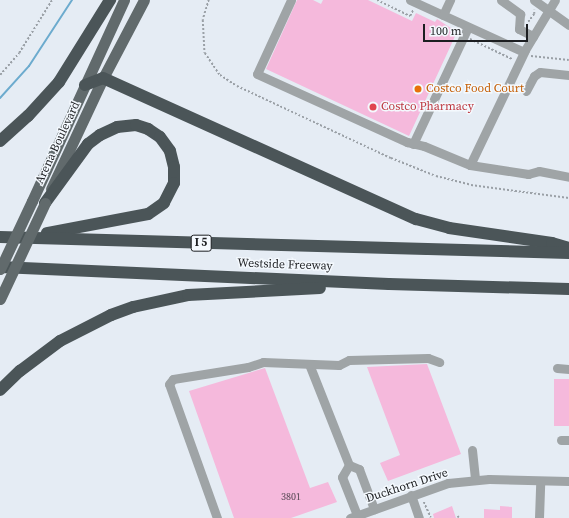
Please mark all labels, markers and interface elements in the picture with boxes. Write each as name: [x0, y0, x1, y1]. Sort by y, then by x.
scale bar: [425, 16, 530, 42]
text: 100 m: [430, 23, 462, 39]
place label: Costco Food Court: [426, 82, 524, 96]
marker: Costco Food Court: [413, 84, 423, 94]
street label: Arena Boulevard: [33, 99, 83, 187]
place label: Costco Pharmacy: [381, 100, 474, 114]
marker: Costco Pharmacy: [368, 102, 378, 112]
road number: I 5: [190, 234, 212, 252]
street label: Westside Freeway: [237, 256, 333, 274]
street label: Duckhorn Drive: [364, 466, 450, 506]
house number: 3801: [281, 491, 301, 503]

